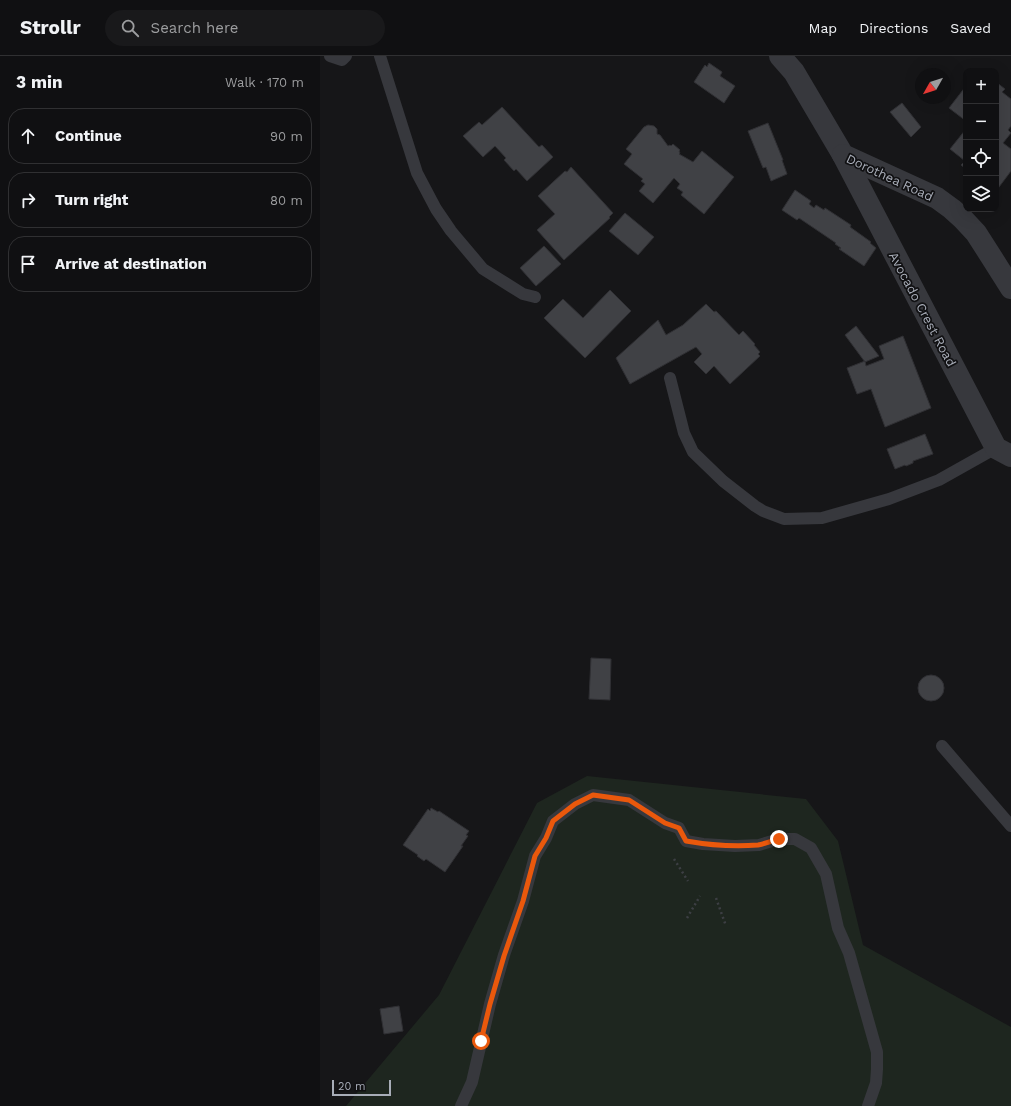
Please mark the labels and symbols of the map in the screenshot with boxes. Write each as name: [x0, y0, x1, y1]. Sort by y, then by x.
north arrow: [915, 68, 951, 104]
street label: Dorothea Road: [844, 151, 936, 204]
street label: Avocado Crest Road: [886, 249, 959, 369]
route end: [770, 830, 788, 848]
route start: [472, 1032, 490, 1050]
scale bar: [332, 1078, 391, 1097]

